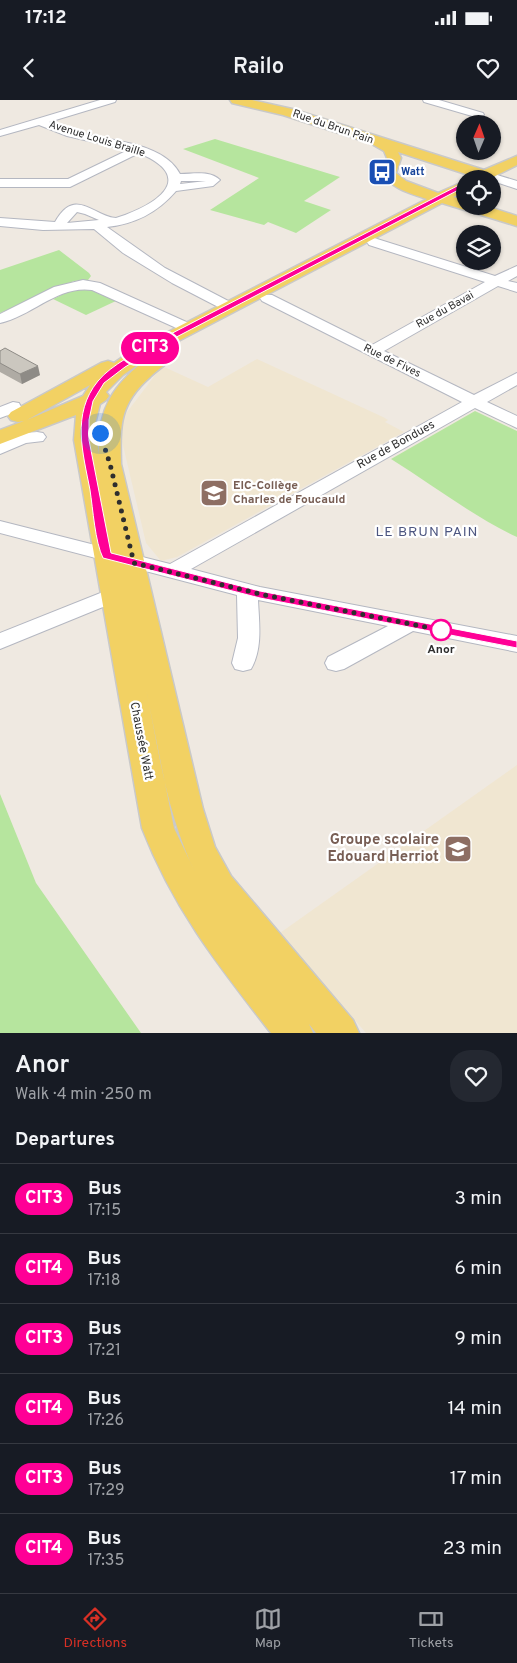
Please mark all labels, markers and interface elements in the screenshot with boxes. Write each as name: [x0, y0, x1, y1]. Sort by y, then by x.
text: 17:12: [25, 6, 67, 30]
icon: back: [15, 54, 43, 82]
text: Railo: [233, 54, 284, 81]
icon: heart: [474, 54, 502, 82]
street label: Rue du Brun Pain: [291, 107, 375, 147]
north arrow: [456, 115, 501, 160]
map controls: [456, 115, 501, 270]
street label: Avenue Louis Braille: [47, 118, 147, 160]
bus stop icon: Watt: [367, 157, 397, 187]
place label: Watt: [401, 165, 425, 179]
button: locate: [456, 170, 501, 215]
button: layers: [456, 225, 501, 270]
street label: Rue du Bavai: [414, 288, 476, 332]
line badge: CIT3: [115, 332, 185, 364]
text: CIT3: [131, 336, 169, 359]
street label: Rue de Fives: [361, 341, 423, 381]
street label: Rue de Bondues: [354, 417, 438, 473]
your location: [88, 421, 113, 446]
school or university icon: EIC-Collège Charles de Foucauld: [199, 478, 229, 508]
place label: EIC-Collège Charles de Foucauld: [233, 478, 346, 508]
district label: LE BRUN PAIN: [375, 524, 479, 541]
marker: Anor: [430, 619, 452, 641]
place label: Anor: [427, 642, 455, 658]
street label: Chaussée Watt: [126, 701, 156, 781]
place label: Groupe scolaire Edouard Herriot: [327, 831, 439, 867]
school or university icon: Groupe scolaire Edouard Herriot: [443, 834, 473, 864]
button: heart: [450, 1050, 502, 1102]
text: Anor: [15, 1051, 69, 1081]
text: Walk · 4 min · 250 m: [15, 1085, 152, 1105]
text: Departures: [15, 1128, 115, 1152]
text: Bus: [88, 1177, 122, 1201]
text: CIT3: [25, 1187, 63, 1210]
text: 3 min: [454, 1187, 502, 1211]
text: 17:15: [88, 1201, 121, 1221]
text: Bus: [88, 1247, 121, 1271]
text: CIT4: [25, 1257, 63, 1280]
text: 6 min: [455, 1257, 502, 1281]
text: 17:18: [88, 1271, 121, 1291]
text: Bus: [88, 1317, 122, 1341]
text: CIT3: [25, 1327, 63, 1350]
text: 9 min: [455, 1327, 502, 1351]
text: 17:21: [88, 1341, 121, 1361]
text: Bus: [88, 1387, 121, 1411]
text: CIT4: [25, 1397, 63, 1420]
text: 14 min: [447, 1397, 502, 1421]
text: 17:26: [88, 1411, 124, 1431]
text: Bus: [88, 1457, 122, 1481]
text: CIT3: [25, 1467, 63, 1490]
text: 17 min: [450, 1467, 502, 1491]
text: 17:29: [88, 1481, 125, 1501]
text: Bus: [88, 1527, 121, 1551]
text: CIT4: [25, 1537, 63, 1560]
text: 23 min: [443, 1537, 502, 1561]
text: 17:35: [88, 1551, 124, 1571]
tab: Directions: [63, 1605, 127, 1652]
tab: Map: [254, 1605, 282, 1652]
tab: Tickets: [409, 1605, 454, 1652]

